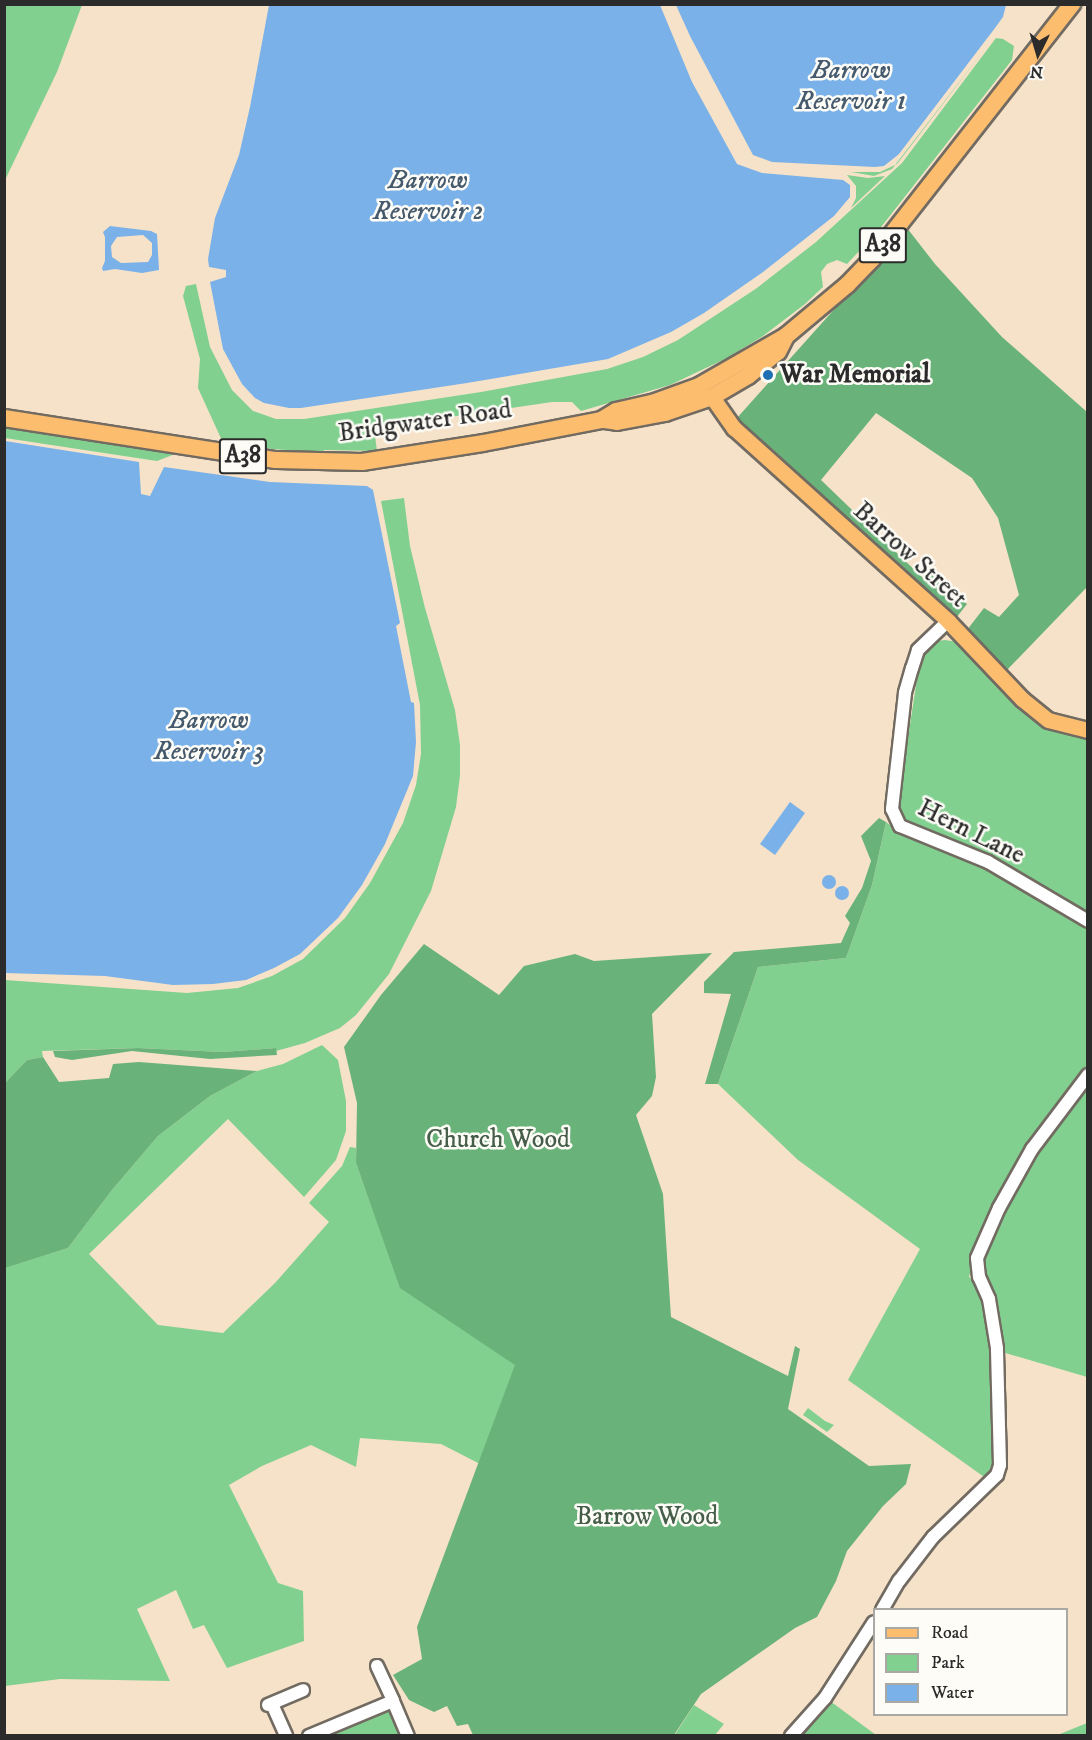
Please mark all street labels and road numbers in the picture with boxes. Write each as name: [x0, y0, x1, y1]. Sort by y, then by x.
road number: A38: [858, 224, 908, 266]
street label: Bridgwater Road: [336, 394, 514, 450]
road number: A38: [218, 435, 268, 477]
street label: Barrow Street: [846, 496, 974, 614]
street label: Hern Lane: [912, 793, 1030, 871]

